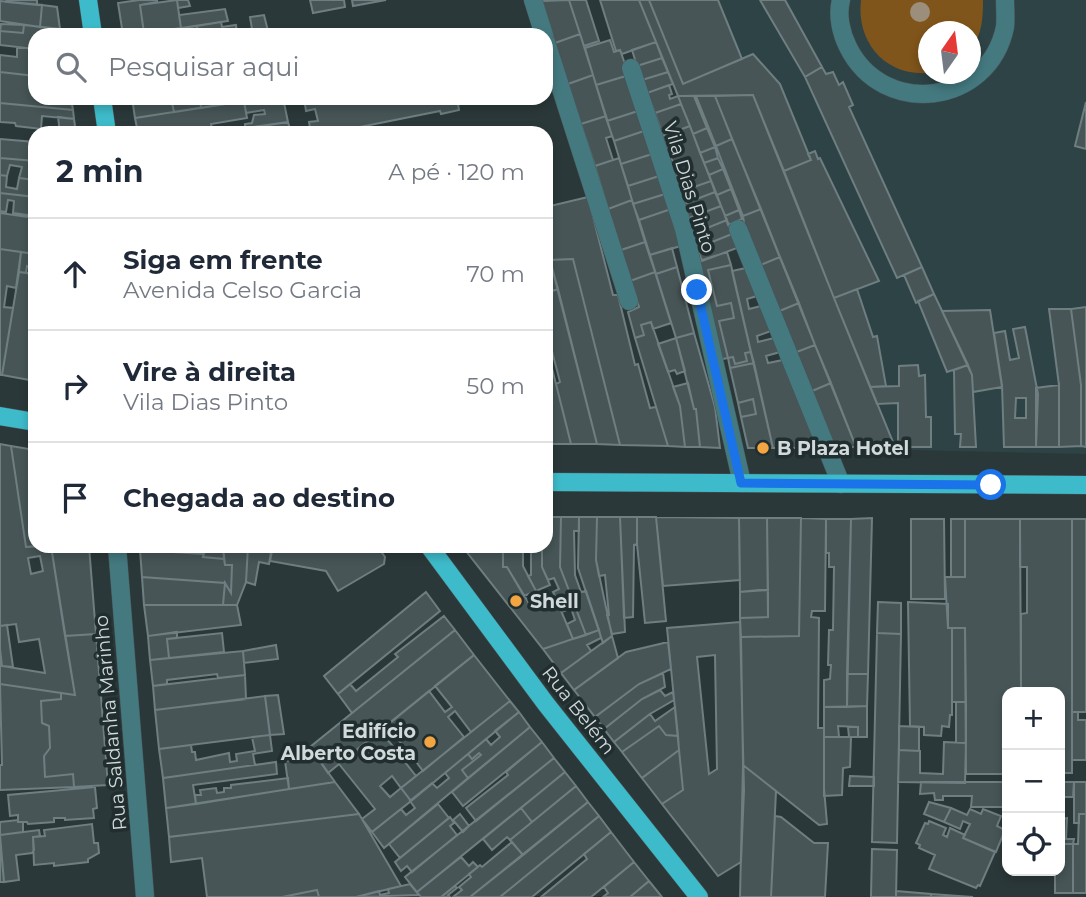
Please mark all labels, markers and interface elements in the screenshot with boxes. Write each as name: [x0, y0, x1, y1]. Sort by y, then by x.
north arrow: [918, 21, 981, 84]
search box: [28, 28, 553, 105]
icon: search: [52, 48, 90, 86]
text: Pesquisar aqui: [108, 51, 300, 83]
street label: Vila Dias Pinto: [659, 119, 720, 256]
text: 2 min: [56, 153, 143, 190]
text: A pé · 120 m: [388, 158, 525, 186]
text: Siga em frente: [123, 244, 323, 276]
icon: ahead: [56, 255, 94, 293]
text: 70 m: [466, 260, 525, 288]
route end: [681, 274, 712, 305]
text: Avenida Celso Garcia: [123, 276, 362, 304]
text: Vire à direita: [123, 356, 296, 388]
icon: right: [56, 367, 94, 405]
text: 50 m: [466, 372, 525, 400]
text: Vila Dias Pinto: [123, 388, 288, 416]
place label: B Plaza Hotel: [777, 437, 909, 460]
marker: B Plaza Hotel: [755, 440, 771, 456]
route start: [975, 469, 1006, 500]
icon: arrive: [56, 479, 94, 517]
text: Chegada ao destino: [123, 482, 395, 514]
place label: Shell: [530, 590, 579, 613]
marker: Shell: [508, 593, 524, 609]
street label: Rua Saldanha Marinho: [90, 614, 131, 832]
street label: Rua Belém: [537, 662, 620, 759]
map controls: [1002, 687, 1065, 876]
button: +: [1002, 687, 1065, 750]
place label: Edifício Alberto Costa: [280, 720, 416, 765]
marker: Edifício Alberto Costa: [422, 734, 438, 750]
button: −: [1002, 750, 1065, 813]
button: locate: [1002, 813, 1065, 876]

